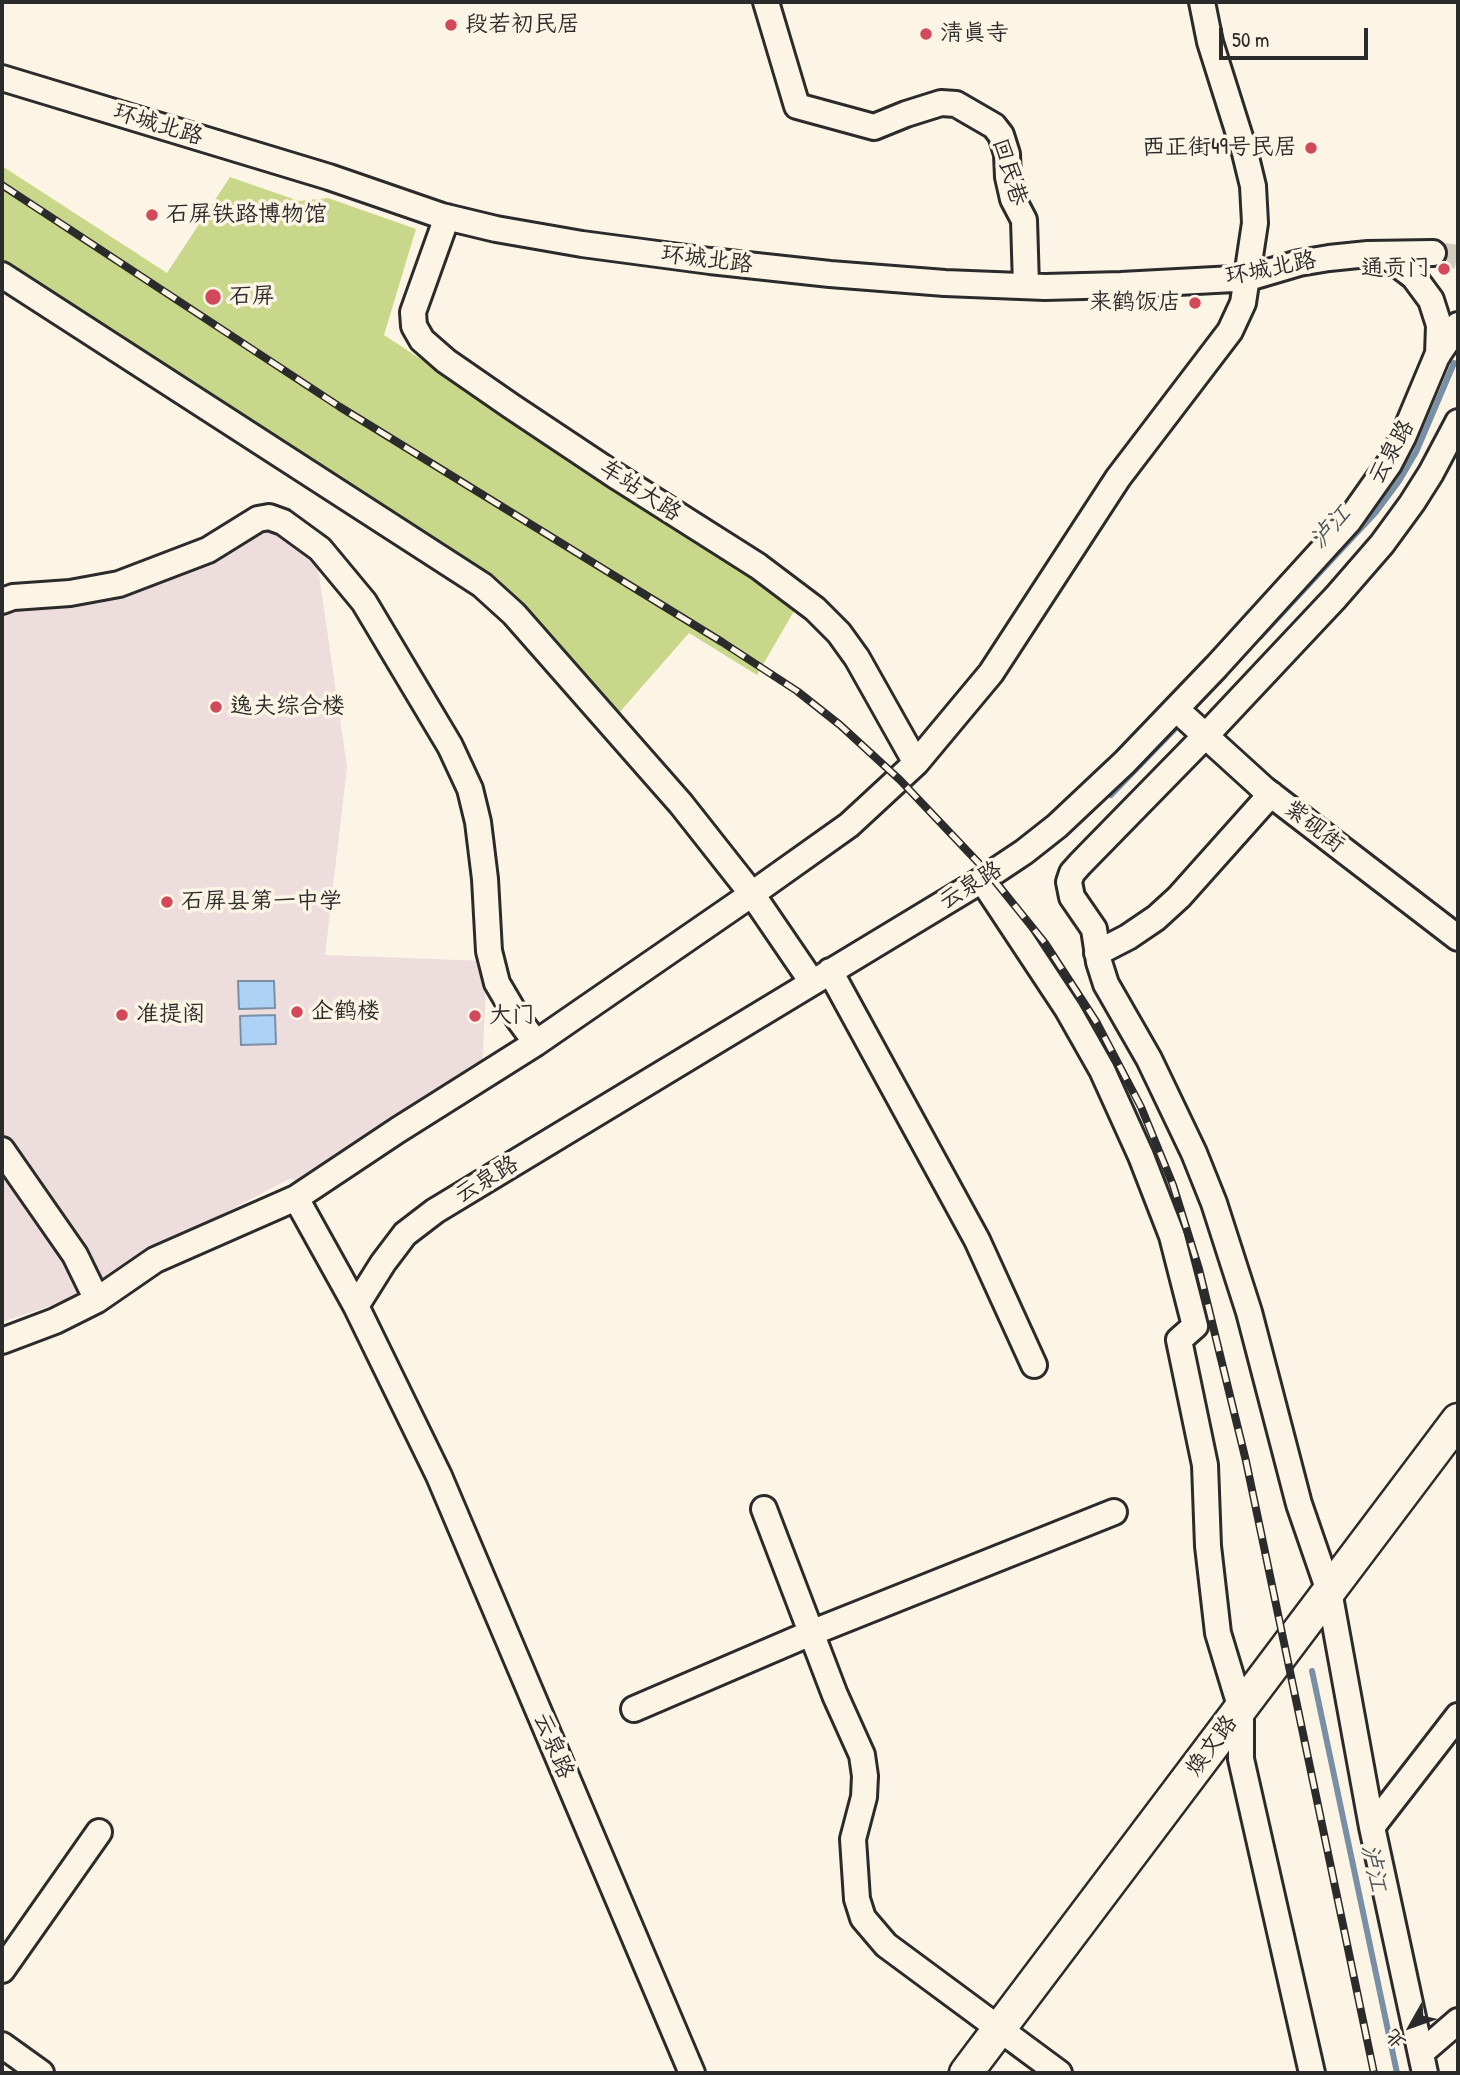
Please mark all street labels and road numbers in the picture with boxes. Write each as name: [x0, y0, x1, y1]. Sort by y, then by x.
street label: 环城北路: [110, 98, 206, 152]
street label: 回民巷: [986, 135, 1032, 209]
street label: 环城北路: [660, 241, 754, 279]
street label: 环城北路: [1223, 247, 1319, 291]
street label: 云泉路: [1363, 415, 1421, 489]
street label: 车站大路: [594, 454, 686, 528]
street label: 紫砚街: [1278, 795, 1350, 859]
street label: 云泉路: [934, 856, 1008, 916]
street label: 云泉路: [450, 1150, 524, 1210]
street label: 云泉路: [527, 1709, 579, 1783]
street label: 焕文路: [1180, 1710, 1244, 1782]

